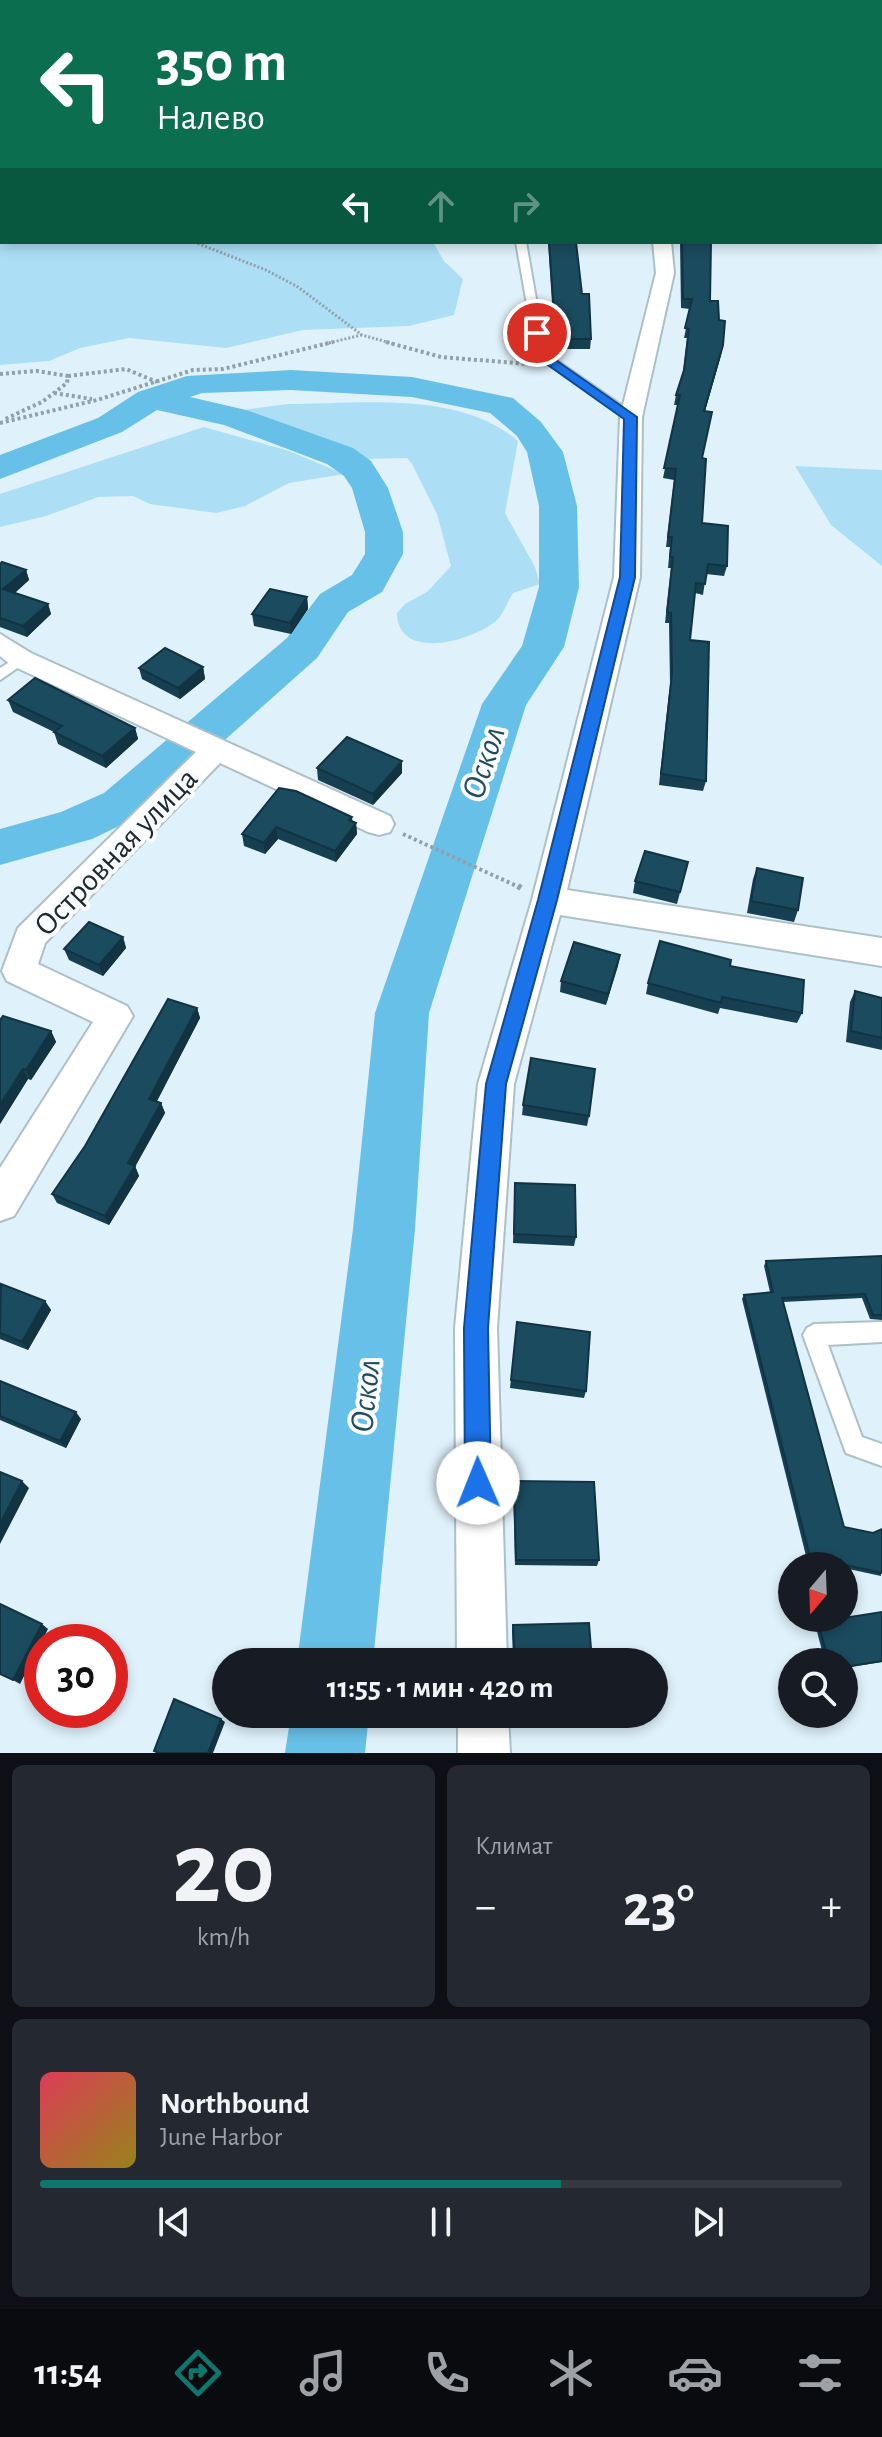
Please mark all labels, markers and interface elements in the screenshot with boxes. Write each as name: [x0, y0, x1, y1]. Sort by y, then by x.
icon: left: [24, 32, 128, 136]
text: 350 m: [156, 35, 287, 91]
text: Налево: [156, 100, 265, 136]
icon: left: [335, 184, 379, 228]
icon: ahead: [419, 184, 463, 228]
icon: right: [503, 184, 547, 228]
pin: [503, 299, 571, 367]
icon: arrive: [515, 311, 559, 355]
water label: Оскол: [456, 723, 512, 803]
street label: Островная улица: [28, 762, 204, 942]
water label: Оскол: [345, 1357, 387, 1435]
position arrow: [436, 1441, 520, 1525]
north arrow: [778, 1552, 858, 1632]
map controls: [778, 1552, 858, 1728]
speed limit sign: 30: [24, 1624, 128, 1728]
button: search: [778, 1648, 858, 1728]
text: 11:55 · 1 мин · 420 m: [327, 1673, 553, 1703]
text: 20: [172, 1818, 275, 1922]
text: Климат: [475, 1833, 552, 1859]
text: 23°: [623, 1877, 694, 1937]
text: −: [475, 1885, 496, 1929]
text: +: [821, 1885, 842, 1929]
text: km/h: [197, 1924, 250, 1950]
text: Northbound: [160, 2089, 309, 2119]
text: June Harbor: [160, 2124, 282, 2150]
icon: previous: [152, 2200, 196, 2244]
icon: pause: [419, 2200, 463, 2244]
icon: next: [686, 2200, 730, 2244]
icon: directions: [170, 2345, 226, 2401]
icon: music: [295, 2345, 351, 2401]
icon: phone: [419, 2345, 475, 2401]
icon: climate: [543, 2345, 599, 2401]
icon: car: [667, 2345, 723, 2401]
icon: filters: [792, 2345, 848, 2401]
text: 11:54: [34, 2355, 102, 2391]

